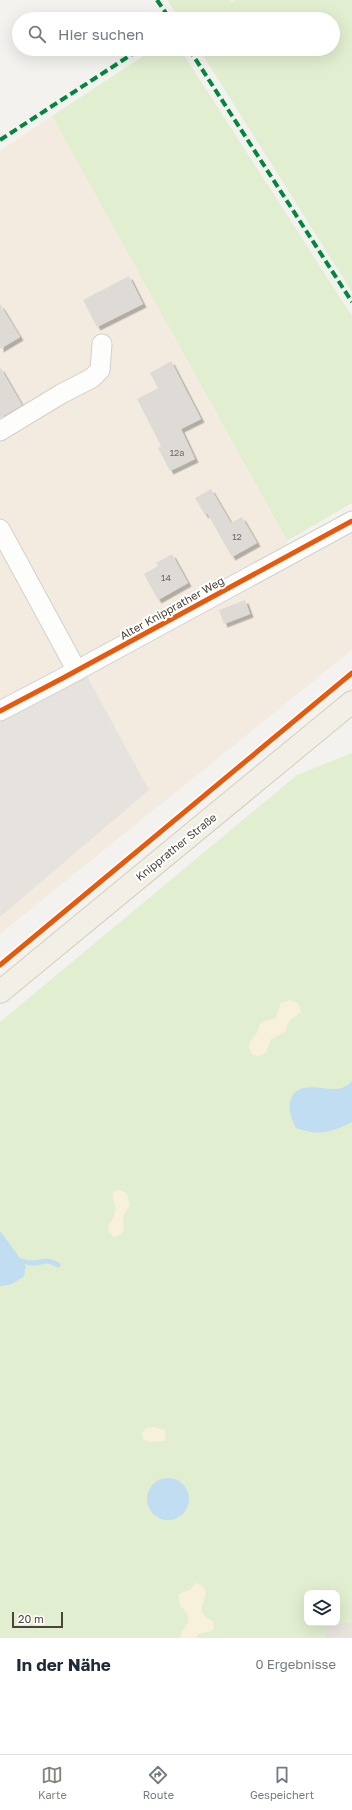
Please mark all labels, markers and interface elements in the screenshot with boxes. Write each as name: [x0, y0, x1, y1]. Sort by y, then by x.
search box: [12, 12, 340, 56]
icon: search: [26, 23, 48, 45]
text: Hier suchen: [58, 25, 144, 43]
house number: 12a: [170, 447, 184, 458]
house number: 12: [232, 531, 242, 542]
house number: 14: [161, 572, 171, 583]
street label: Alter Knipprather Weg: [117, 573, 226, 642]
street label: Knipprather Straße: [133, 810, 219, 883]
map controls: [304, 1590, 340, 1626]
button: layers: [304, 1590, 340, 1626]
scale bar: [12, 1610, 63, 1629]
text: 20 m: [18, 1612, 44, 1625]
text: In der Nähe: [16, 1654, 111, 1675]
text: 0 Ergebnisse: [255, 1656, 336, 1672]
tab: Karte: [38, 1764, 67, 1801]
tab: Route: [143, 1764, 174, 1801]
tab: Gespeichert: [250, 1764, 314, 1801]

